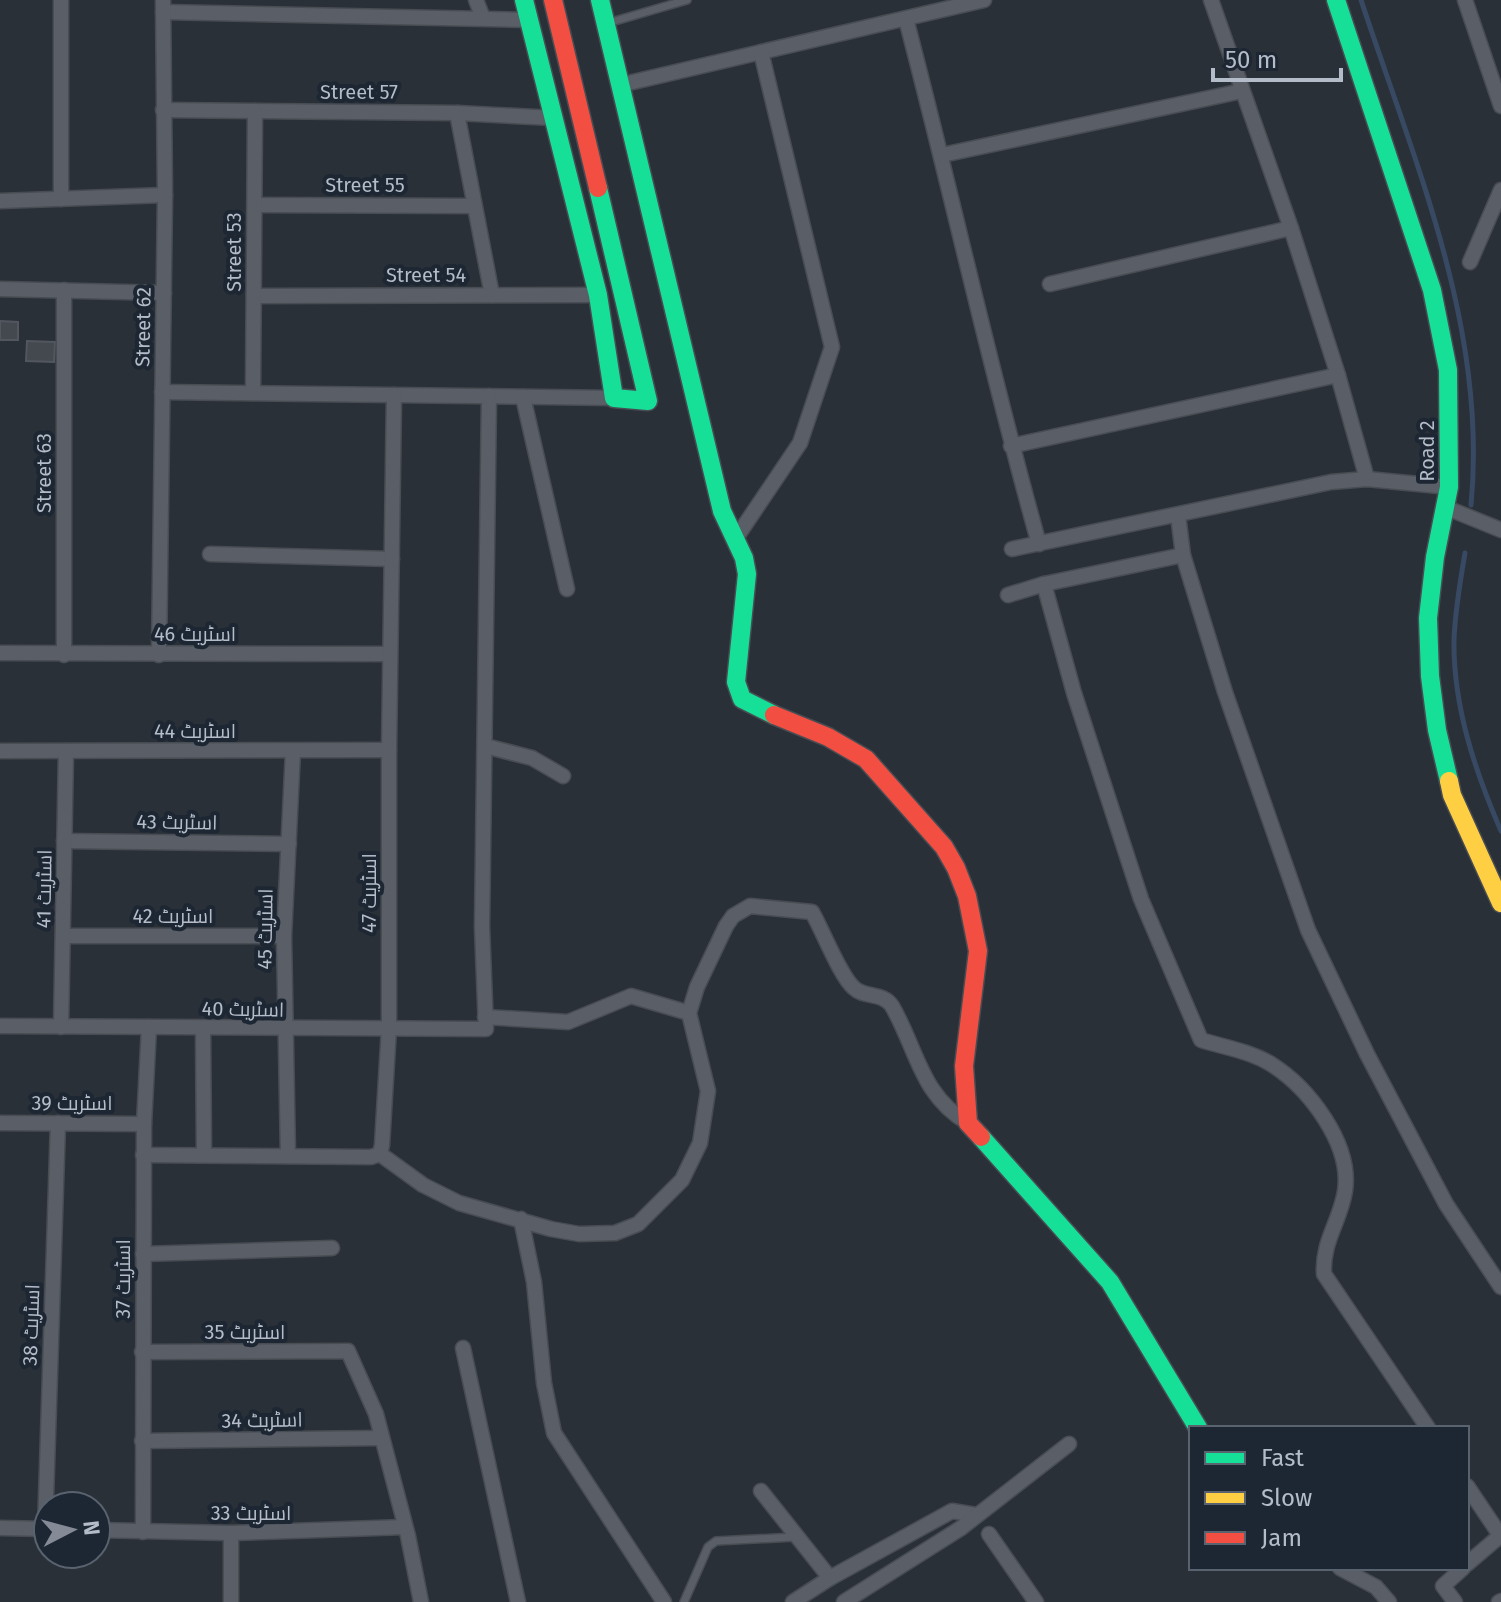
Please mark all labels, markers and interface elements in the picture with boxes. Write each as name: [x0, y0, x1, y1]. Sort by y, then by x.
scale bar: [1213, 32, 1341, 82]
text: 50 m: [1225, 46, 1277, 74]
street label: Street 57: [320, 80, 398, 104]
street label: Street 55: [325, 173, 405, 197]
street label: Street 53: [222, 212, 246, 292]
street label: Street 54: [386, 263, 466, 287]
street label: Street 62: [130, 287, 156, 367]
street label: Road 2: [1415, 420, 1439, 482]
street label: Street 63: [32, 433, 56, 513]
street label: اسٹریٹ 46: [154, 622, 236, 646]
street label: اسٹریٹ 44: [154, 719, 236, 743]
street label: اسٹریٹ 43: [136, 809, 218, 835]
street label: اسٹریٹ 41: [31, 849, 57, 929]
street label: اسٹریٹ 47: [357, 853, 381, 933]
street label: اسٹریٹ 45: [252, 888, 278, 970]
street label: اسٹریٹ 42: [133, 904, 213, 928]
street label: اسٹریٹ 40: [201, 996, 285, 1022]
street label: اسٹریٹ 39: [31, 1091, 113, 1115]
street label: اسٹریٹ 37: [111, 1239, 135, 1319]
street label: اسٹریٹ 38: [18, 1284, 44, 1366]
street label: اسٹریٹ 35: [205, 1320, 285, 1344]
street label: اسٹریٹ 34: [221, 1407, 303, 1433]
legend: [1189, 1426, 1469, 1570]
text: Fast: [1261, 1444, 1304, 1472]
text: Slow: [1261, 1484, 1312, 1512]
north arrow: [32, 1490, 112, 1570]
street label: اسٹریٹ 33: [211, 1501, 291, 1525]
text: N: [77, 1519, 106, 1537]
text: Jam: [1261, 1524, 1302, 1552]

